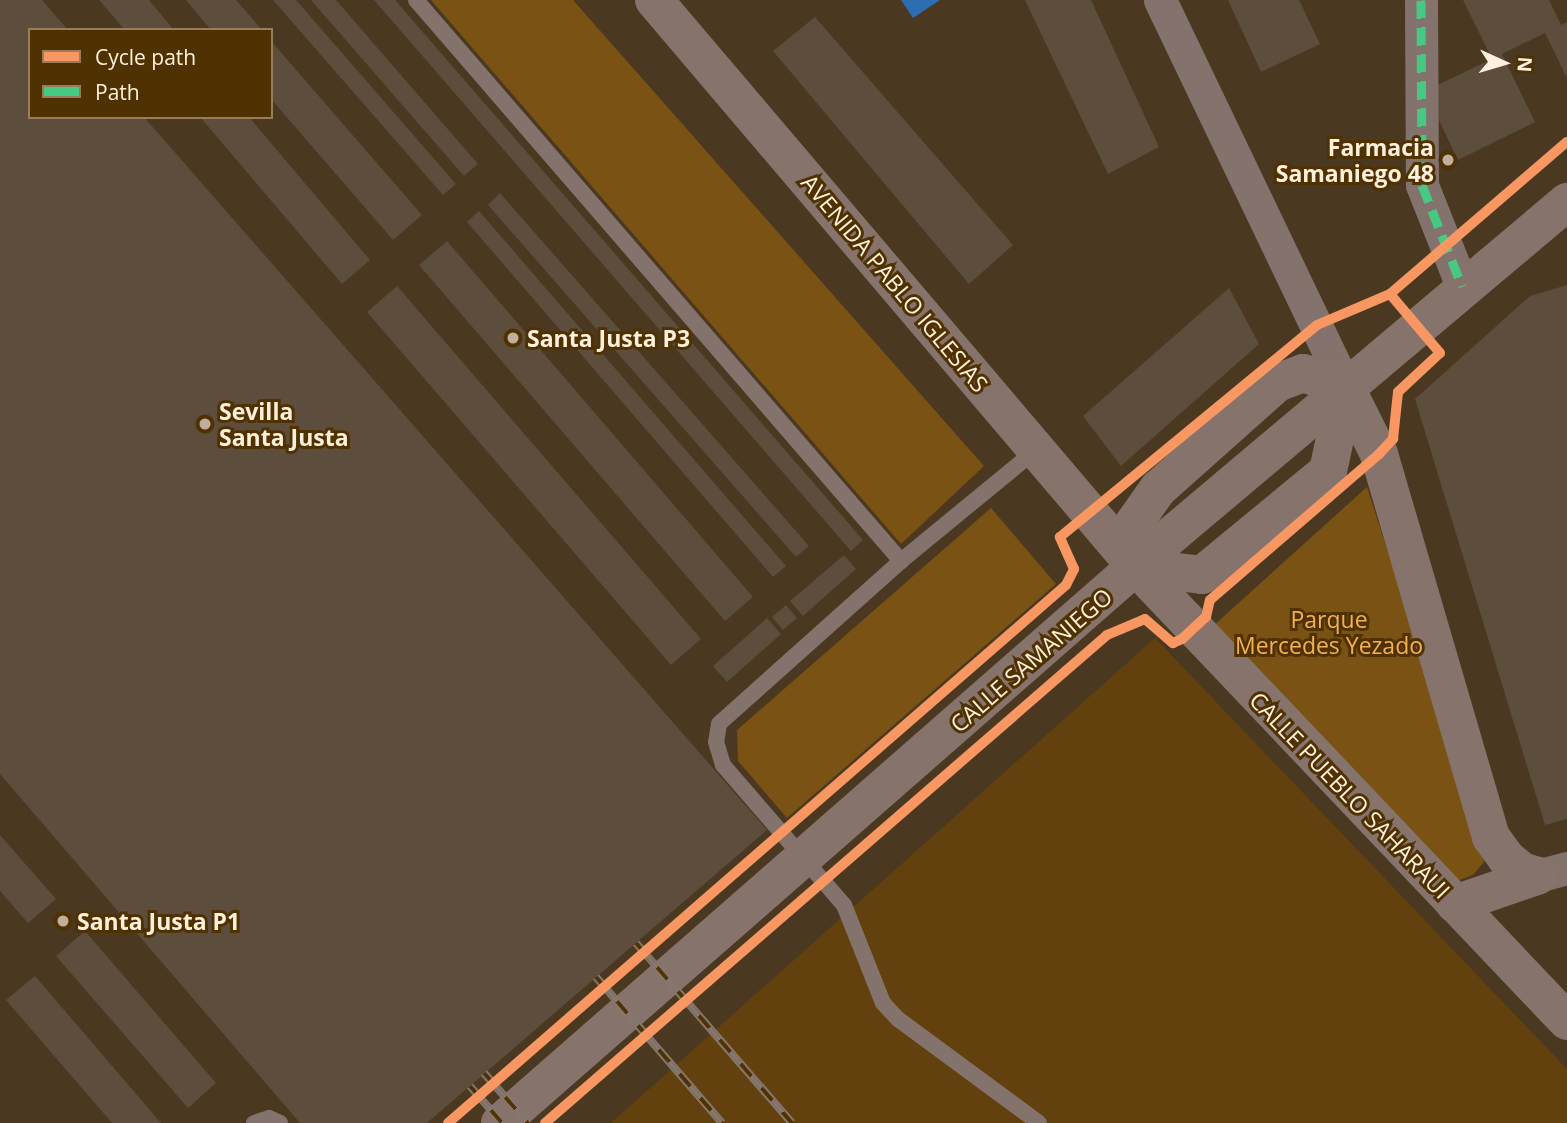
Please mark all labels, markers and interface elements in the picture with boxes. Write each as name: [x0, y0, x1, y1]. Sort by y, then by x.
legend: [28, 28, 273, 119]
north arrow: [1469, 28, 1539, 98]
text: Cycle path: [95, 43, 196, 71]
text: N: [1511, 56, 1538, 73]
text: Path: [95, 78, 140, 106]
place label: Farmacia Samaniego 48: [1276, 133, 1434, 187]
marker: Farmacia Samaniego 48: [1440, 152, 1456, 168]
street label: AVENIDA PABLO IGLESIAS: [796, 169, 994, 397]
place label: Santa Justa P3: [527, 324, 690, 352]
marker: Santa Justa P3: [505, 330, 521, 346]
place label: Sevilla Santa Justa: [219, 397, 349, 451]
marker: Sevilla Santa Justa: [197, 416, 213, 432]
street label: CALLE SAMANIEGO: [944, 582, 1118, 738]
park label: Parque Mercedes Yezado: [1235, 605, 1423, 659]
street label: CALLE PUEBLO SAHARAUI: [1244, 686, 1456, 904]
place label: Santa Justa P1: [77, 907, 240, 935]
marker: Santa Justa P1: [55, 913, 71, 929]

